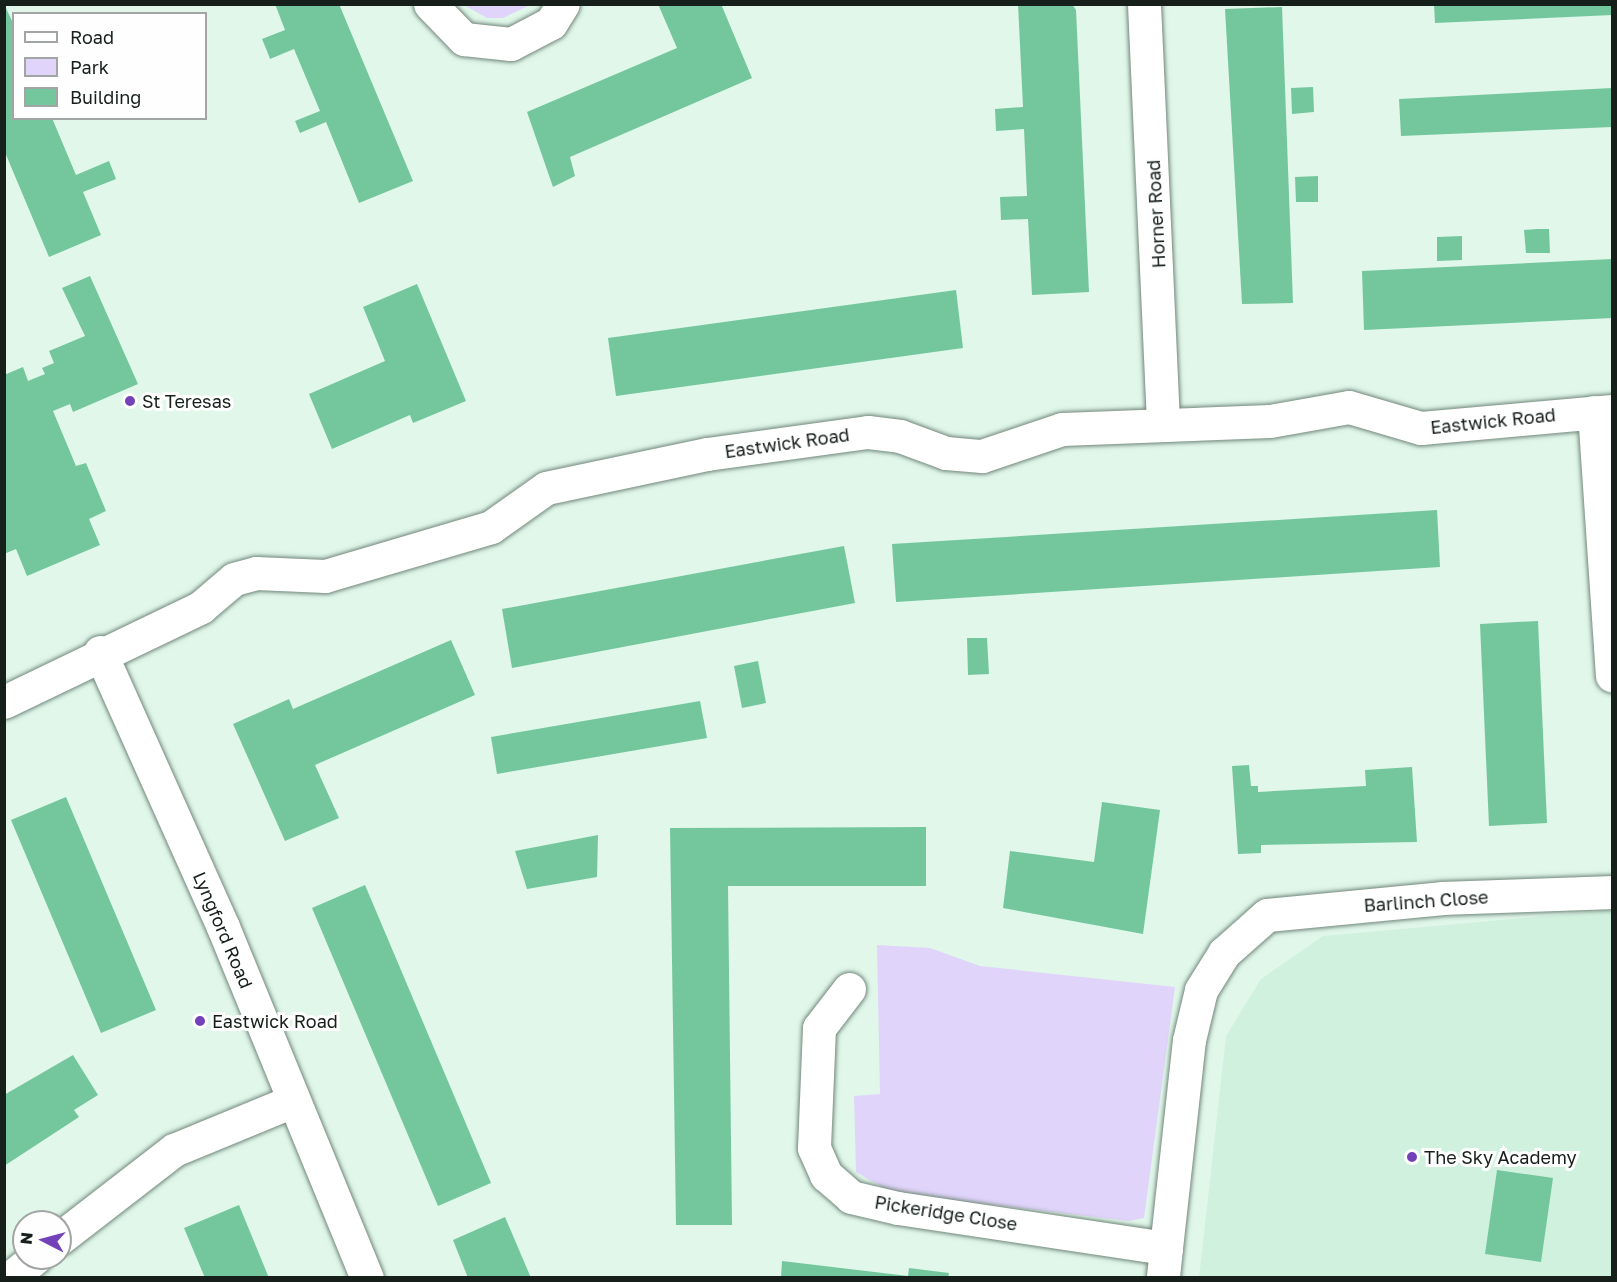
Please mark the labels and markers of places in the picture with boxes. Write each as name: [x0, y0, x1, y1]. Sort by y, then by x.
place label: St Teresas: [142, 390, 231, 412]
marker: St Teresas: [123, 394, 137, 408]
place label: Eastwick Road: [212, 1010, 338, 1032]
marker: Eastwick Road: [193, 1014, 207, 1028]
place label: The Sky Academy: [1424, 1146, 1577, 1168]
marker: The Sky Academy: [1405, 1150, 1419, 1164]

